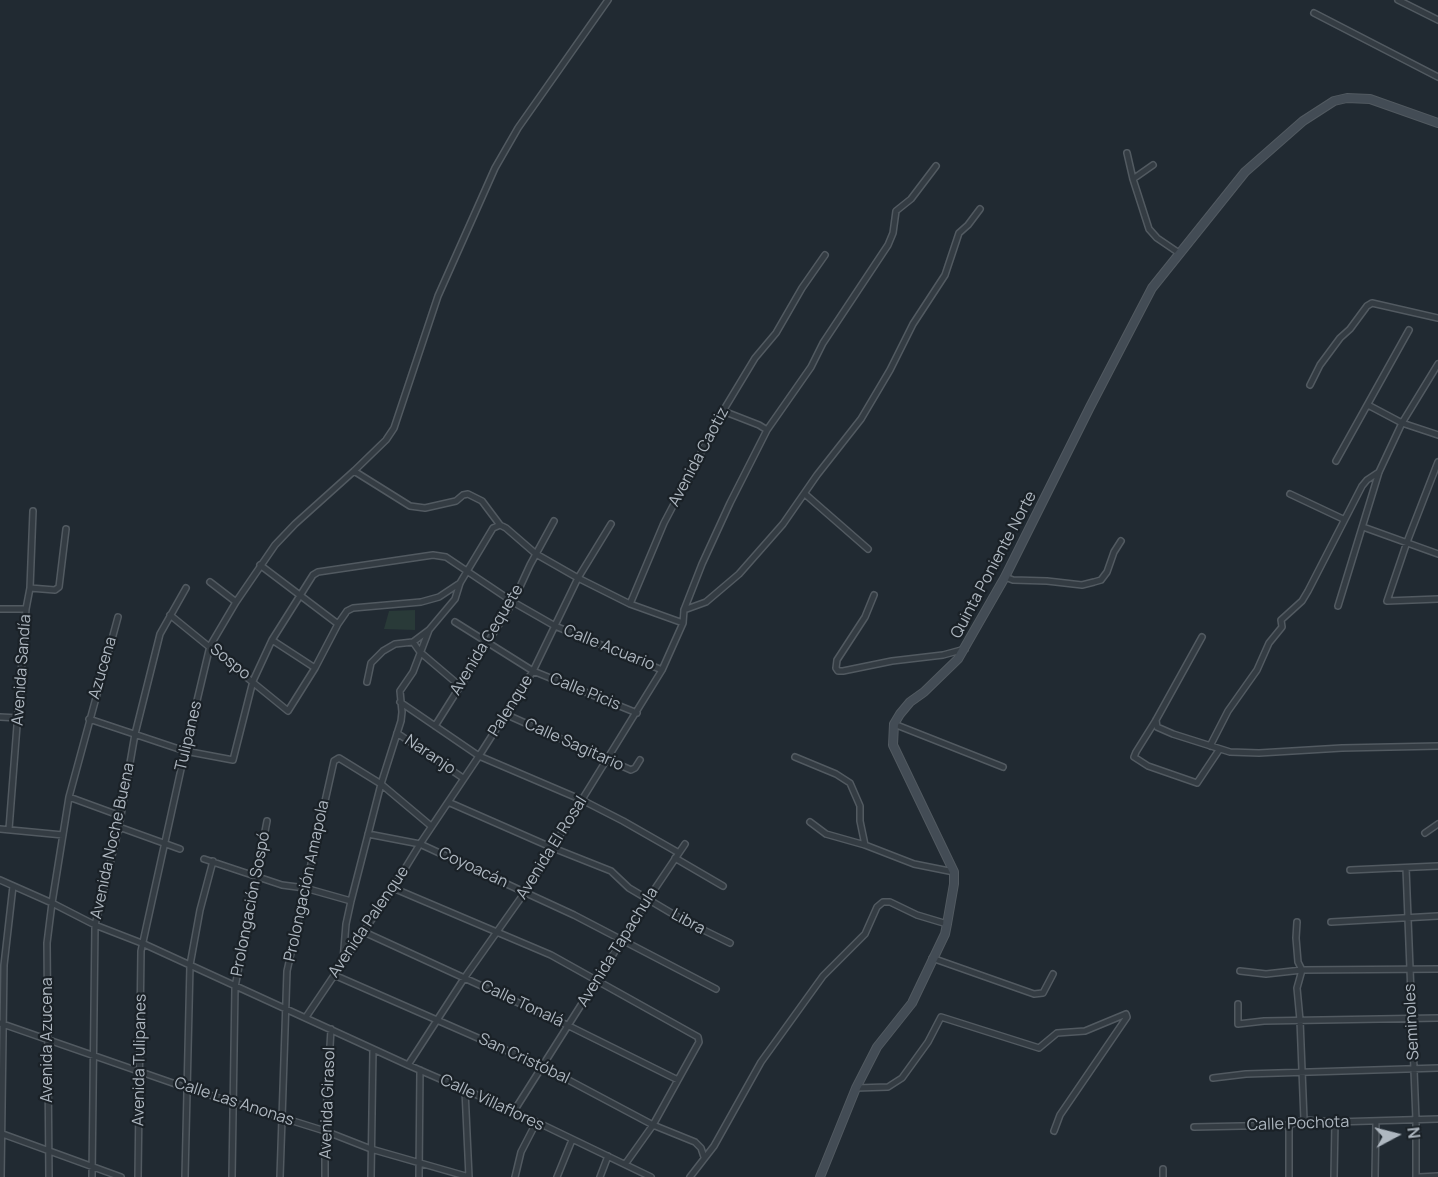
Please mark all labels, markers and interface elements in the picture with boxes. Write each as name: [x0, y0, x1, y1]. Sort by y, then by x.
street label: Avenida Caotiz: [665, 404, 733, 510]
street label: Quinta Poniente Norte: [947, 488, 1041, 642]
street label: Avenida Cequete: [446, 581, 528, 699]
street label: Avenida Sandía: [9, 614, 35, 726]
street label: Calle Acuario: [561, 621, 657, 675]
street label: Azucena: [85, 634, 121, 702]
street label: Sospo: [206, 640, 254, 684]
street label: Calle Picis: [547, 669, 623, 715]
street label: Palenque: [485, 672, 537, 740]
street label: Tulipanes: [172, 699, 206, 773]
street label: Calle Sagitario: [521, 715, 627, 775]
street label: Naranjo: [401, 731, 459, 779]
street label: Avenida Noche Buena: [87, 761, 139, 921]
street label: Avenida El Rosal: [513, 793, 591, 903]
street label: Prolongación Amapola: [281, 799, 333, 963]
street label: Prolongación Sospó: [228, 830, 274, 978]
street label: Coyoacán: [435, 844, 511, 892]
street label: Avenida Palenque: [325, 863, 413, 981]
street label: Avenida Tapachula: [573, 884, 663, 1010]
street label: Libra: [668, 905, 708, 939]
street label: Calle Tonalá: [478, 976, 566, 1032]
street label: Avenida Azucena: [38, 977, 58, 1103]
street label: Seminoles: [1400, 983, 1424, 1061]
street label: Avenida Tulipanes: [129, 994, 151, 1126]
street label: San Cristóbal: [475, 1029, 573, 1089]
street label: Avenida Girasol: [316, 1047, 340, 1159]
street label: Calle Villaflores: [437, 1071, 547, 1135]
street label: Calle Las Anonas: [172, 1074, 296, 1130]
north arrow: [1366, 1105, 1426, 1165]
street label: Calle Pochota: [1246, 1113, 1350, 1135]
text: N: [1402, 1126, 1425, 1140]

